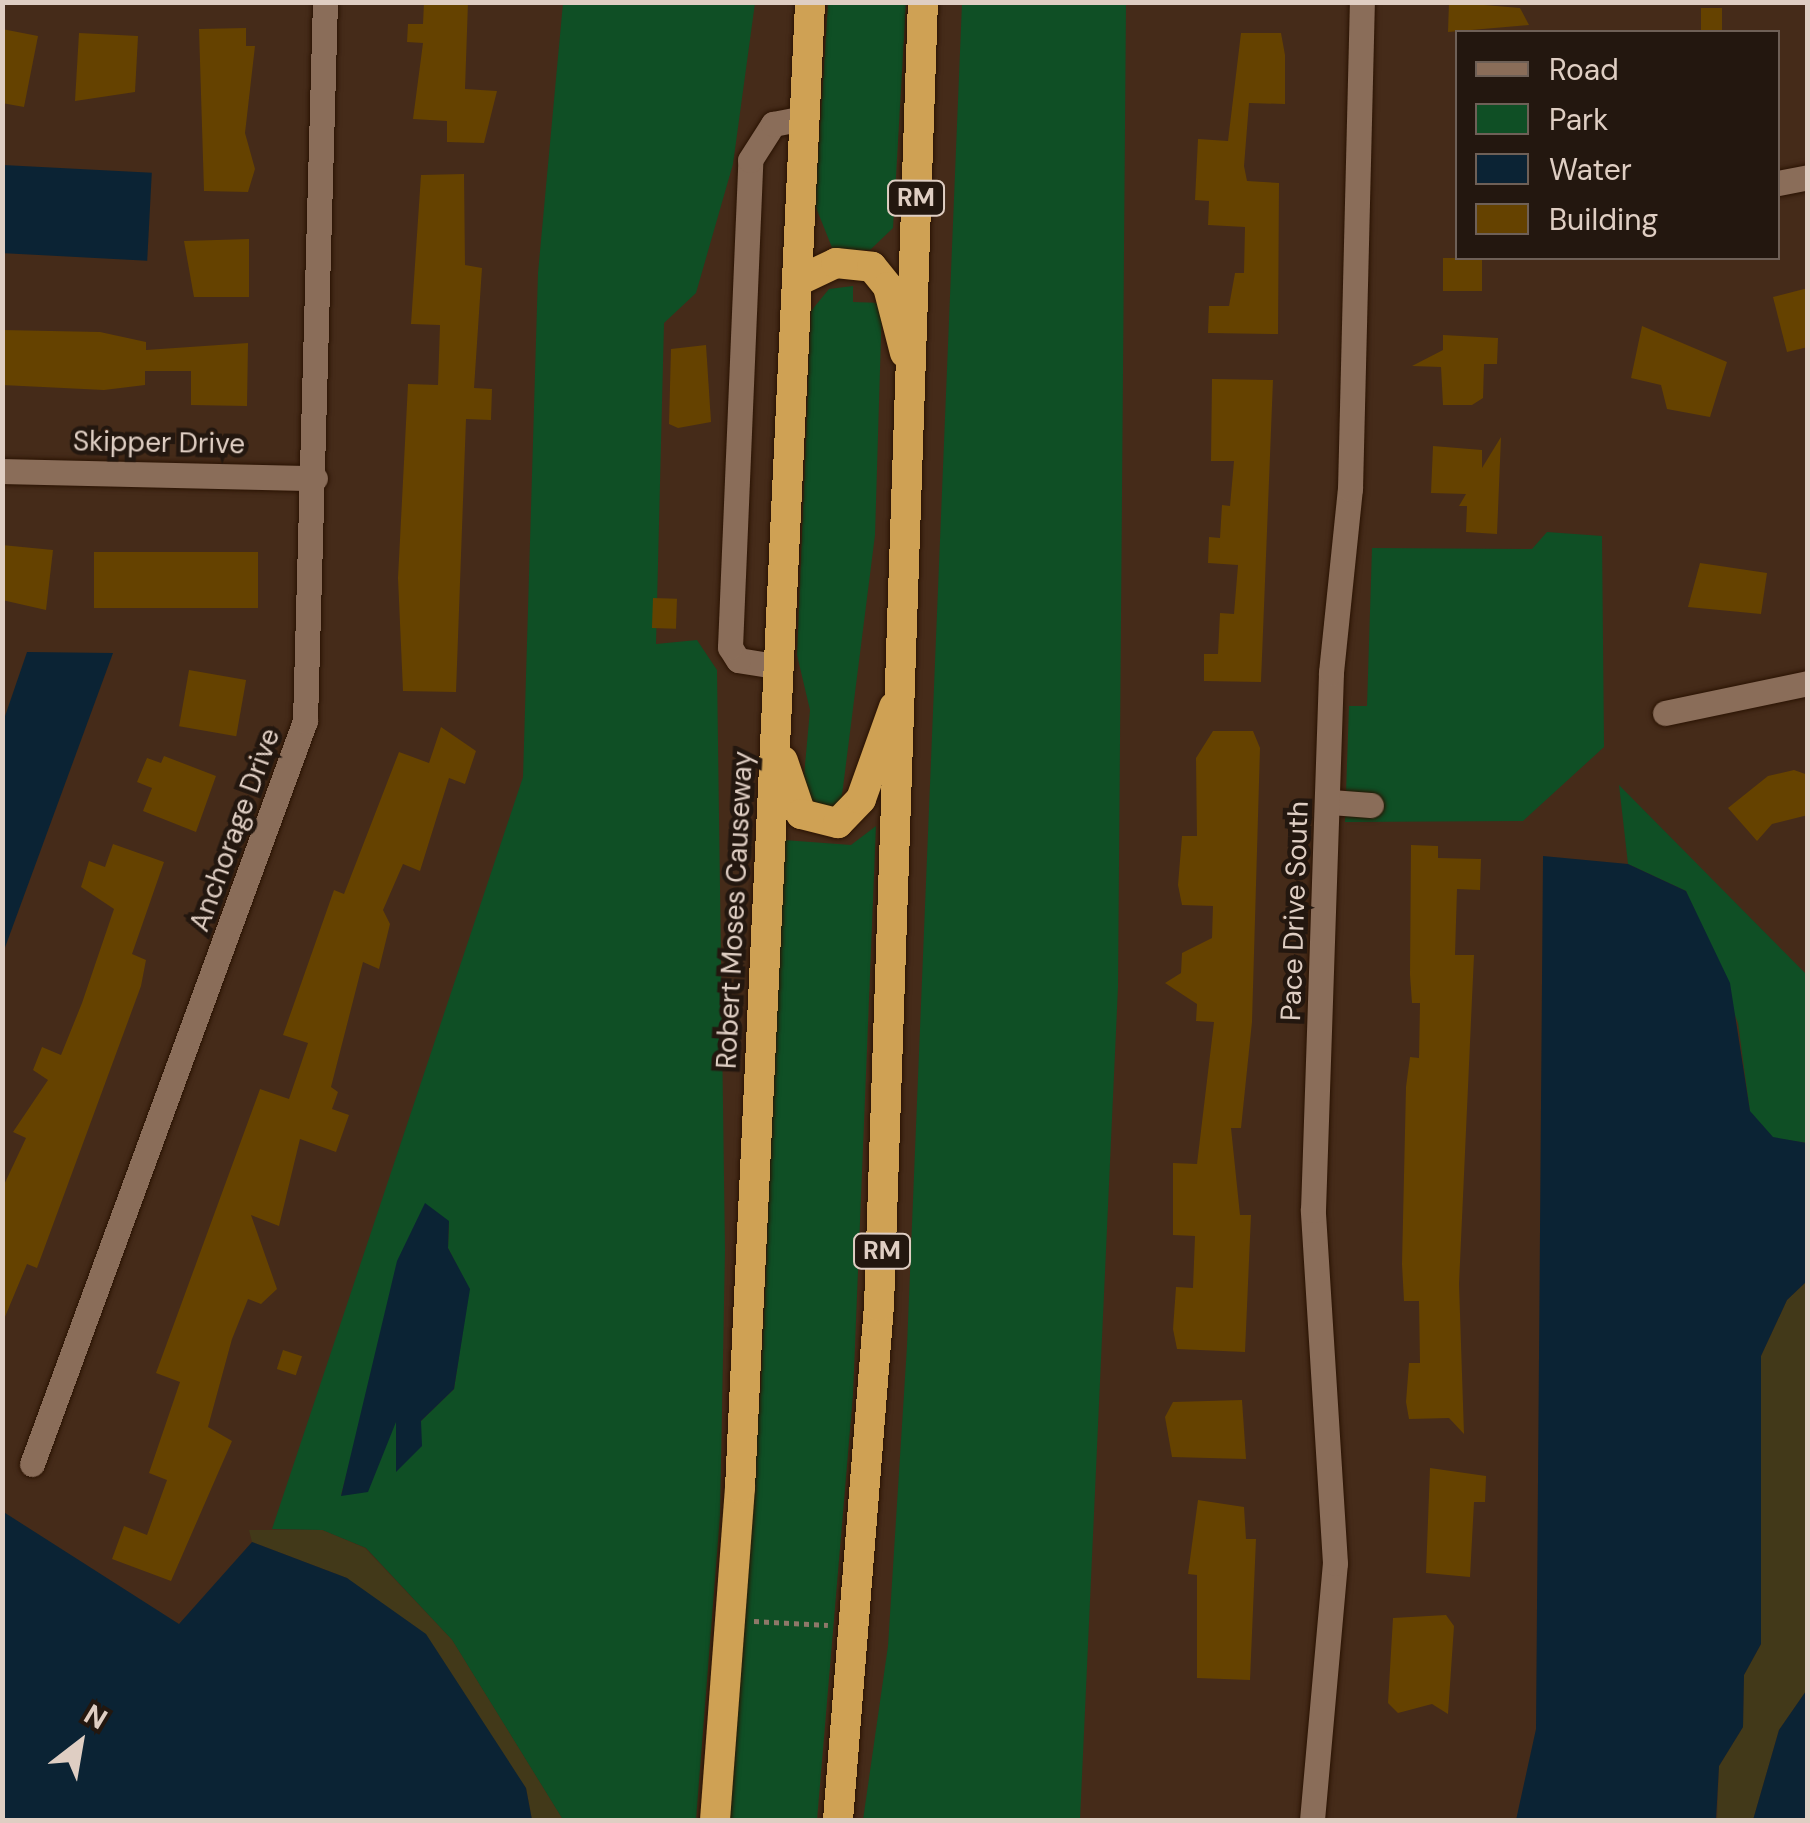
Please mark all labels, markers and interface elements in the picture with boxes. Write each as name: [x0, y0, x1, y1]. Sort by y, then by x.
legend: [1455, 30, 1780, 260]
text: Road: [1549, 50, 1619, 89]
text: Park: [1549, 100, 1608, 139]
text: Water: [1549, 150, 1632, 189]
road number: RM: [886, 178, 946, 218]
text: Building: [1549, 200, 1658, 239]
street label: Skipper Drive: [73, 425, 245, 461]
street label: Anchorage Drive: [183, 724, 287, 936]
street label: Robert Moses Causeway: [710, 750, 760, 1070]
street label: Pace Drive South: [1274, 801, 1316, 1021]
road number: RM: [852, 1231, 912, 1271]
north arrow: [30, 1693, 130, 1793]
text: N: [77, 1696, 114, 1738]

